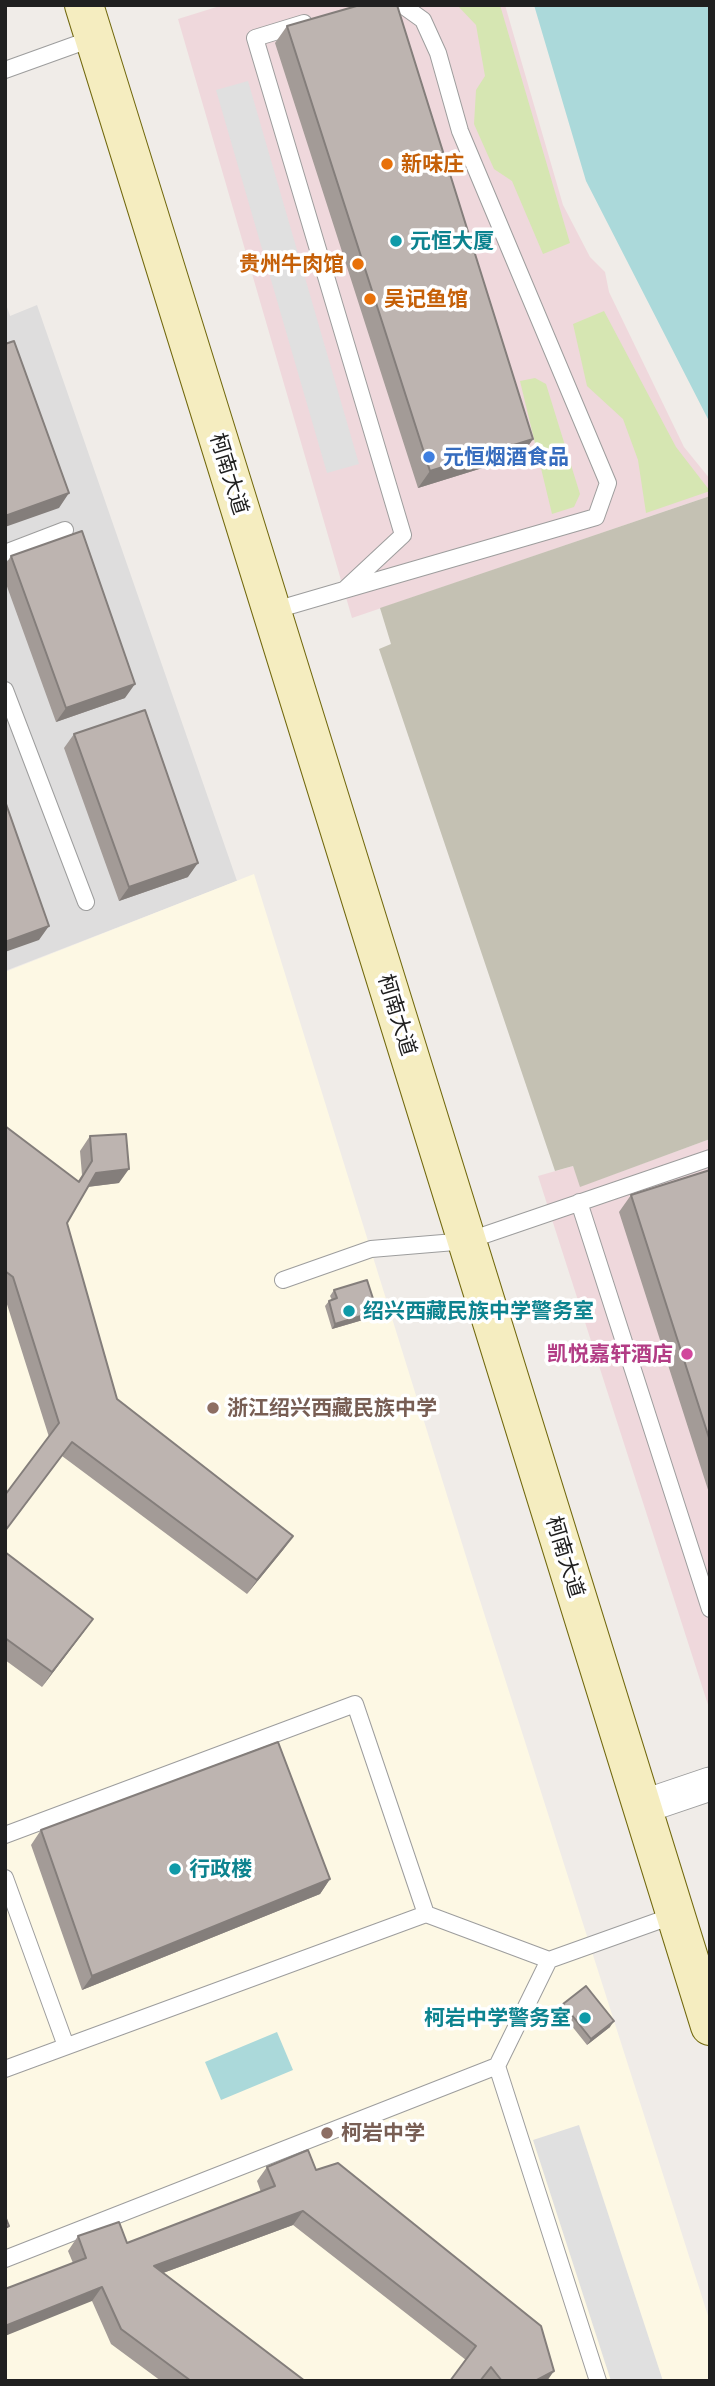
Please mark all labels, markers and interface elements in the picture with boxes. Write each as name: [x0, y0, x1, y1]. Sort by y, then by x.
place label: 新味庄: [401, 151, 464, 177]
marker: 新味庄: [379, 156, 395, 172]
place label: 元恒大厦: [410, 228, 494, 254]
marker: 元恒大厦: [388, 233, 404, 249]
place label: 贵州牛肉馆: [239, 251, 344, 277]
marker: 贵州牛肉馆: [350, 256, 366, 272]
place label: 吴记鱼馆: [384, 286, 468, 312]
marker: 吴记鱼馆: [362, 291, 378, 307]
street label: 柯南大道: [205, 430, 253, 518]
place label: 元恒烟酒食品: [443, 444, 569, 470]
marker: 元恒烟酒食品: [421, 449, 437, 465]
street label: 柯南大道: [373, 971, 421, 1059]
place label: 绍兴西藏民族中学警务室: [363, 1298, 594, 1324]
marker: 绍兴西藏民族中学警务室: [341, 1303, 357, 1319]
place label: 凯悦嘉轩酒店: [547, 1341, 673, 1367]
marker: 凯悦嘉轩酒店: [679, 1346, 695, 1362]
place label: 浙江绍兴西藏民族中学: [227, 1395, 437, 1421]
marker: 浙江绍兴西藏民族中学: [205, 1400, 221, 1416]
street label: 柯南大道: [541, 1513, 589, 1601]
place label: 行政楼: [189, 1856, 252, 1882]
marker: 行政楼: [167, 1861, 183, 1877]
place label: 柯岩中学警务室: [424, 2005, 571, 2031]
marker: 柯岩中学警务室: [577, 2010, 593, 2026]
place label: 柯岩中学: [341, 2120, 425, 2146]
marker: 柯岩中学: [319, 2125, 335, 2141]

